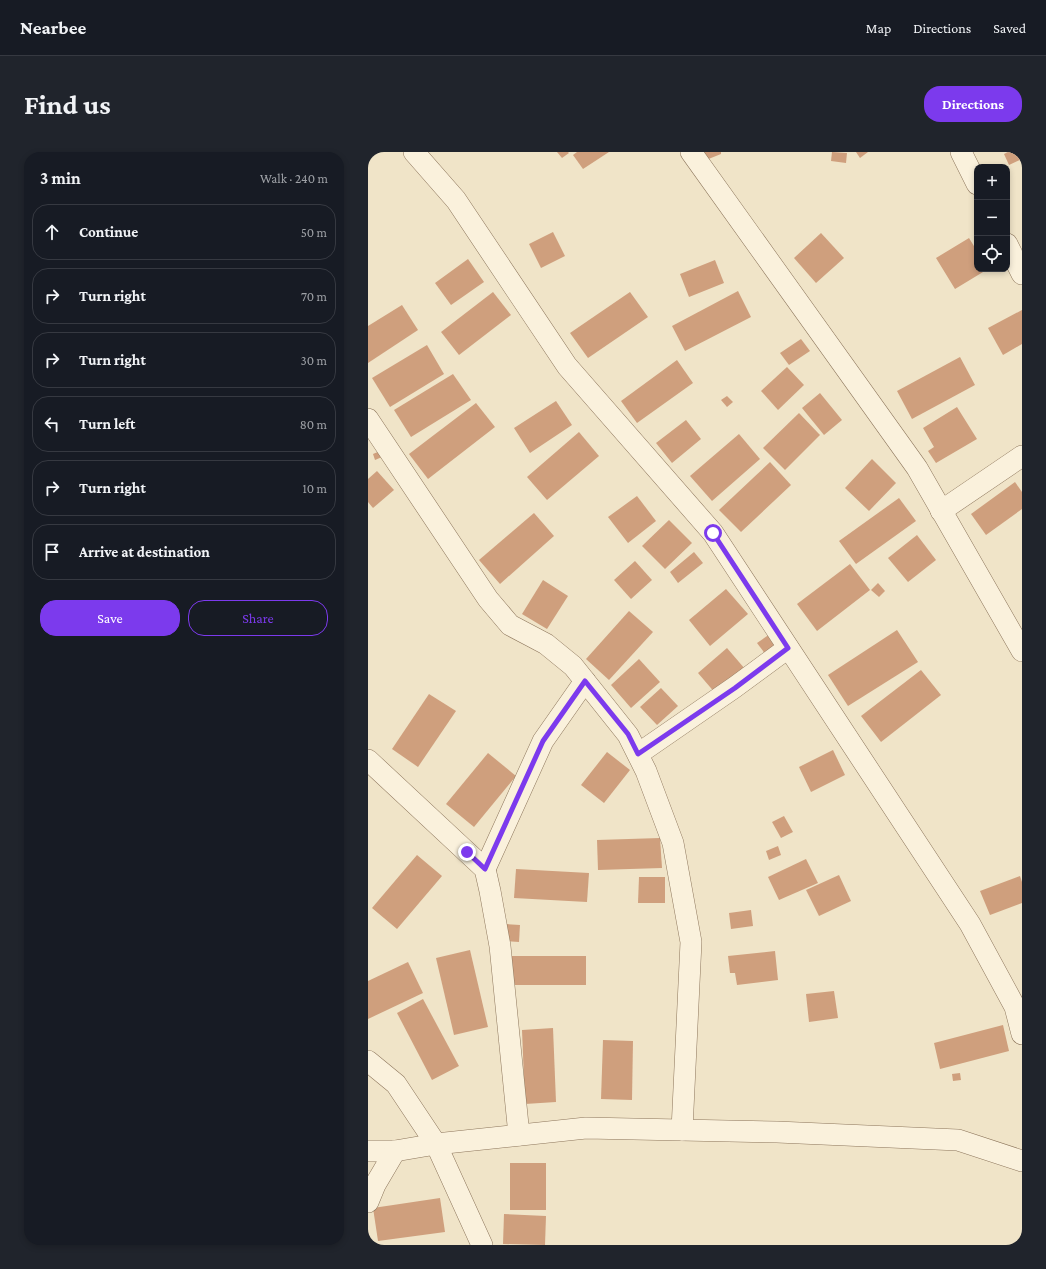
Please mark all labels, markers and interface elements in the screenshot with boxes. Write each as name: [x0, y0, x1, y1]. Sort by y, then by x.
text: Nearbee: [20, 17, 86, 38]
text: Map: [866, 20, 891, 36]
text: Directions: [913, 20, 971, 36]
text: Saved: [993, 20, 1026, 36]
button: Directions: [924, 86, 1022, 122]
text: Find us: [24, 89, 111, 120]
map controls: [974, 164, 1010, 272]
button: +: [974, 164, 1010, 200]
text: 3 min: [40, 169, 81, 188]
text: Walk · 240 m: [260, 171, 328, 186]
button: −: [974, 200, 1010, 236]
icon: ahead: [41, 221, 63, 243]
text: Continue: [79, 224, 138, 240]
text: 50 m: [301, 225, 327, 240]
button: locate: [974, 236, 1010, 272]
icon: right: [41, 285, 63, 307]
text: Turn right: [79, 288, 146, 304]
text: 70 m: [301, 289, 327, 304]
icon: right: [41, 349, 63, 371]
text: Turn right: [79, 352, 146, 368]
text: 30 m: [301, 353, 327, 368]
icon: left: [41, 413, 63, 435]
text: Turn left: [79, 416, 135, 432]
text: 80 m: [300, 417, 327, 432]
icon: right: [41, 477, 63, 499]
text: Turn right: [79, 480, 146, 496]
text: 10 m: [302, 481, 327, 496]
route start: [704, 524, 722, 542]
icon: arrive: [41, 541, 63, 563]
text: Arrive at destination: [79, 544, 210, 560]
button: Save: [40, 600, 180, 636]
button: Share: [188, 600, 328, 636]
route end: [458, 843, 476, 861]

